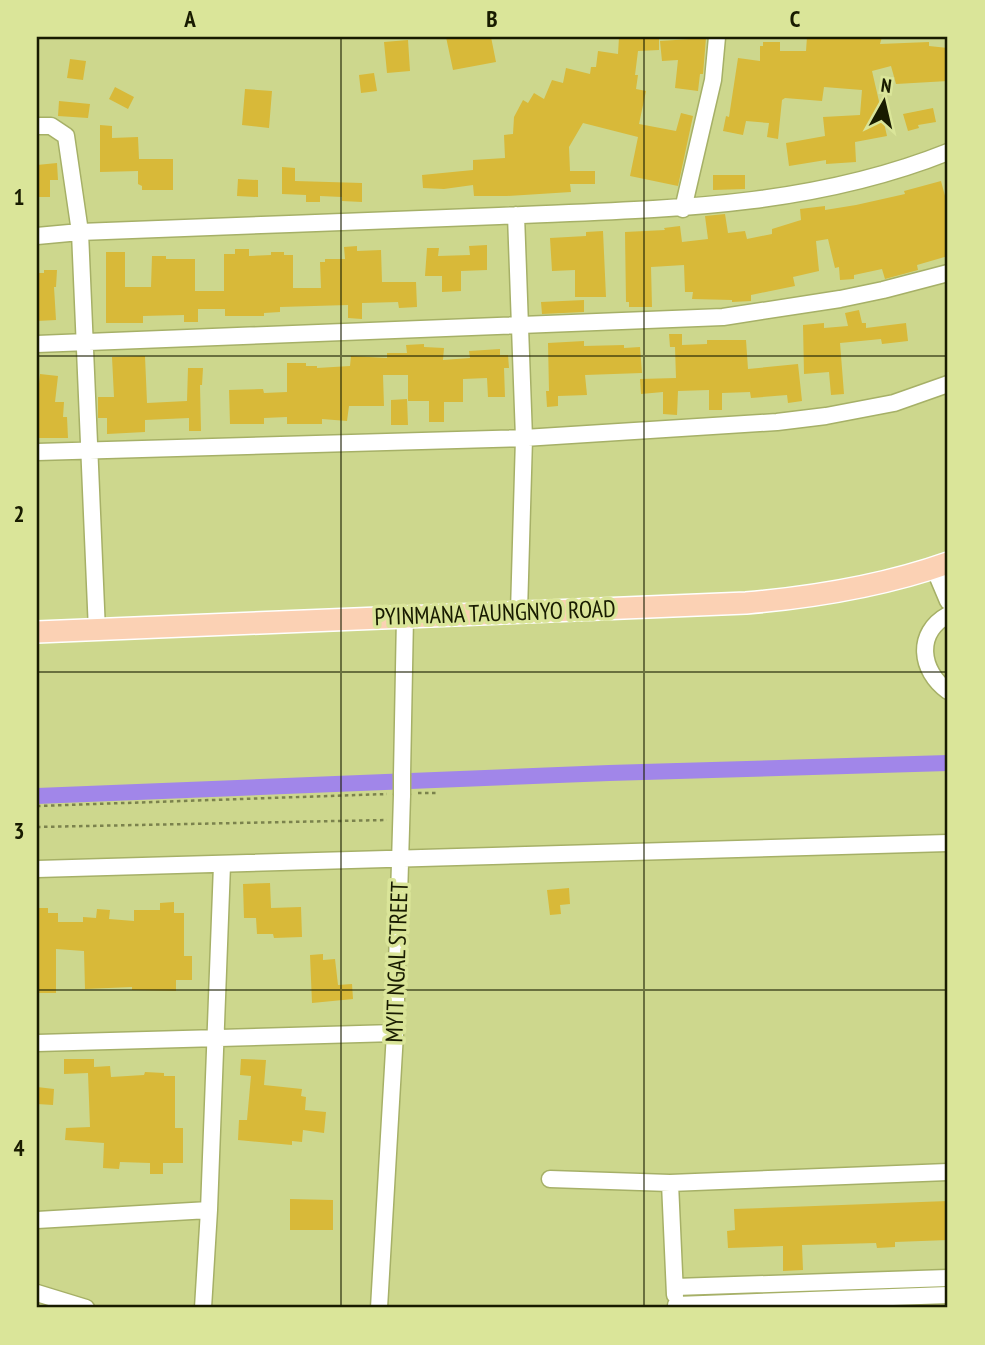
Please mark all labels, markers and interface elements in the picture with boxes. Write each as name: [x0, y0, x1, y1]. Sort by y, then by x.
text: A: [183, 4, 196, 33]
text: B: [486, 4, 498, 33]
text: C: [790, 4, 801, 33]
north arrow: [848, 66, 918, 136]
text: N: [880, 73, 893, 98]
text: 1: [14, 182, 25, 211]
text: 2: [14, 499, 25, 528]
street label: PYINMANA TAUNGNYO ROAD: [374, 593, 616, 632]
text: 3: [14, 816, 25, 845]
street label: MYIT NGAL STREET: [378, 881, 415, 1043]
text: 4: [14, 1133, 25, 1162]

